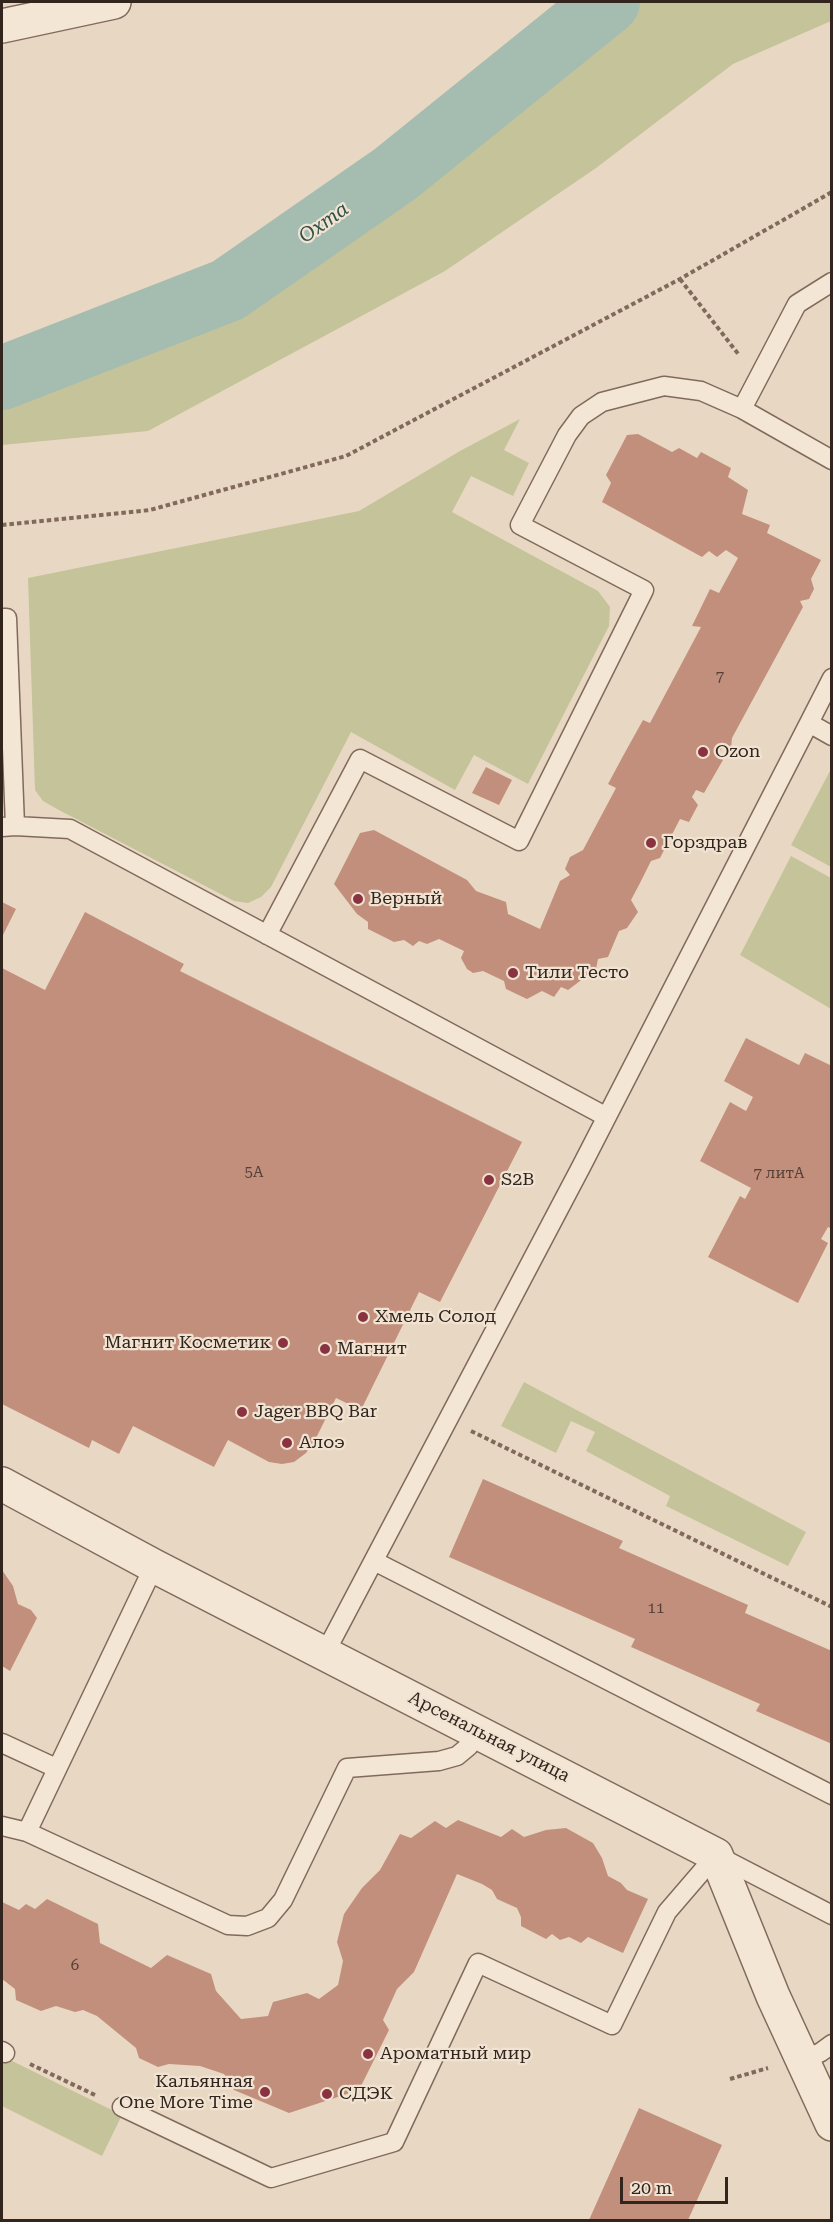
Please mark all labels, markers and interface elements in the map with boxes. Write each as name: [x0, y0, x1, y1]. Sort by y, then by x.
water label: Охта: [294, 197, 354, 249]
house number: 7: [716, 668, 724, 686]
place label: Ozon: [715, 741, 760, 763]
marker: Ozon: [696, 745, 710, 759]
place label: Горздрав: [663, 832, 748, 854]
marker: Горздрав: [644, 836, 658, 850]
place label: Верный: [370, 888, 442, 910]
marker: Верный: [351, 892, 365, 906]
place label: Тили Тесто: [525, 962, 629, 984]
marker: Тили Тесто: [506, 966, 520, 980]
house number: 5А: [245, 1164, 263, 1182]
house number: 7 литА: [754, 1165, 804, 1183]
place label: S2B: [501, 1169, 534, 1191]
marker: S2B: [482, 1173, 496, 1187]
place label: Хмель Солод: [375, 1306, 496, 1328]
marker: Хмель Солод: [356, 1310, 370, 1324]
place label: Магнит Косметик: [105, 1332, 271, 1354]
marker: Магнит Косметик: [276, 1336, 290, 1350]
place label: Магнит: [337, 1338, 407, 1360]
marker: Магнит: [318, 1342, 332, 1356]
place label: Jager BBQ Bar: [254, 1401, 377, 1423]
marker: Jager BBQ Bar: [235, 1405, 249, 1419]
place label: Алоэ: [299, 1432, 345, 1454]
marker: Алоэ: [280, 1436, 294, 1450]
house number: 11: [648, 1600, 664, 1618]
street label: Арсенальная улица: [405, 1687, 573, 1787]
house number: 6: [71, 1957, 79, 1975]
place label: Ароматный мир: [380, 2043, 531, 2065]
marker: Ароматный мир: [361, 2047, 375, 2061]
place label: Кальянная One More Time: [119, 2071, 253, 2114]
place label: СДЭК: [339, 2083, 393, 2105]
marker: Кальянная One More Time: [258, 2085, 272, 2099]
marker: СДЭК: [320, 2087, 334, 2101]
scale bar: [623, 2165, 731, 2203]
text: 20 m: [631, 2177, 672, 2198]

